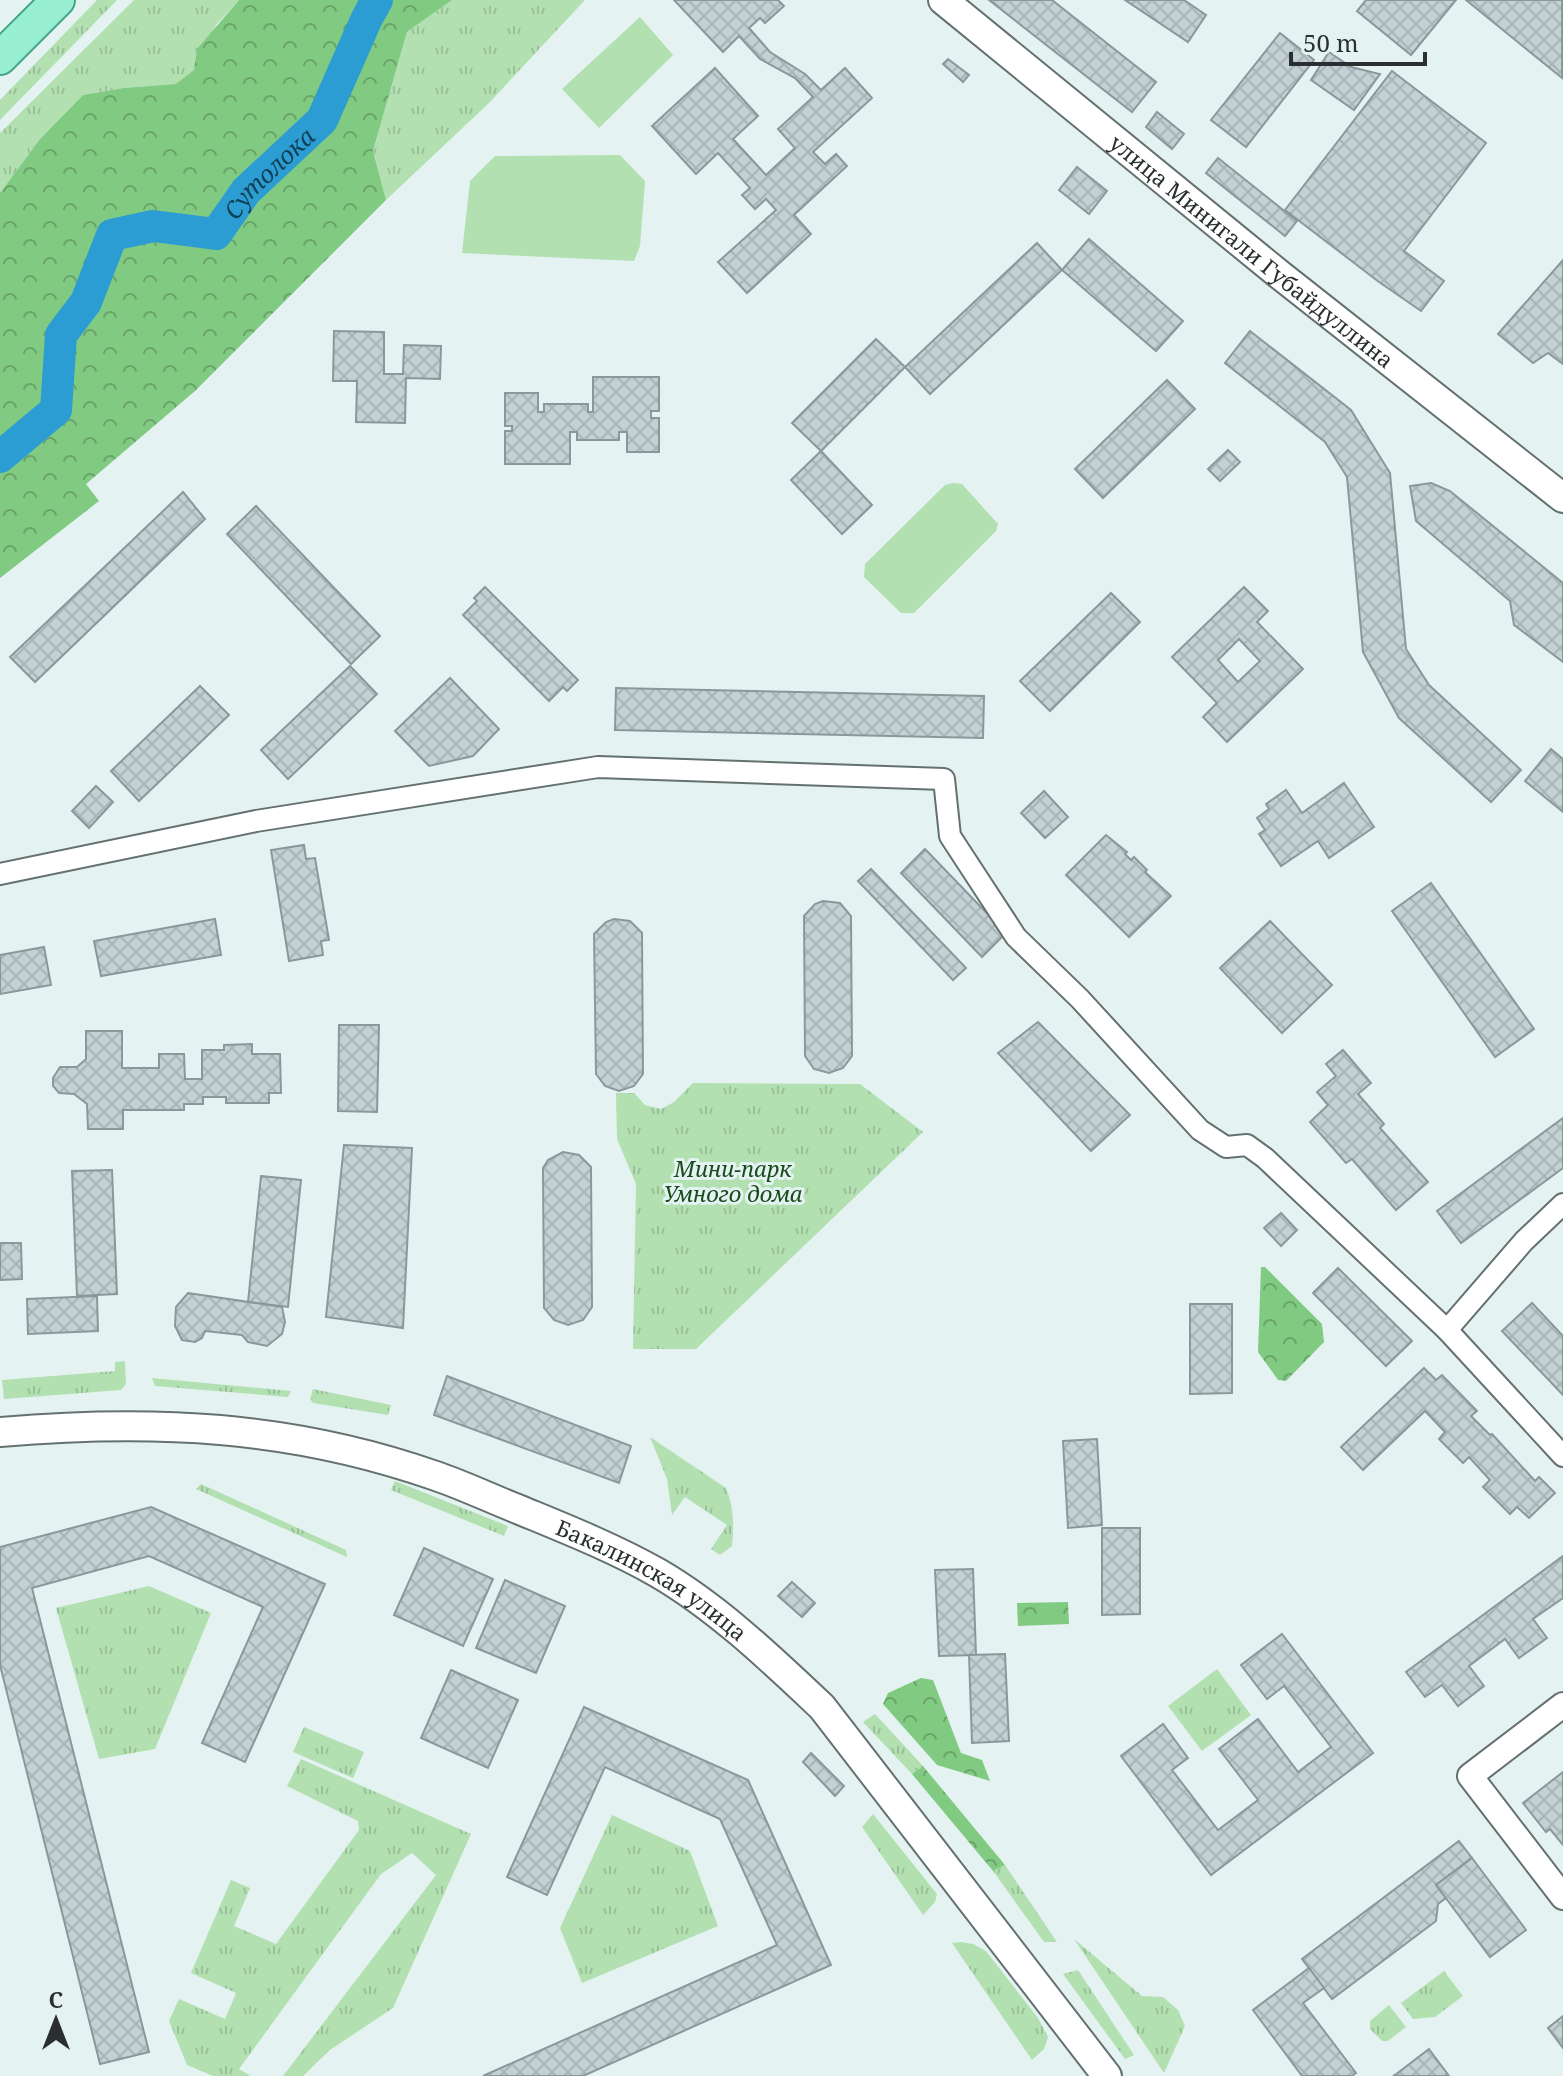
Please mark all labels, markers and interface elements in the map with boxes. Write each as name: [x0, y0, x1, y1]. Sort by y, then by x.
scale bar: [1291, 16, 1425, 66]
text: 50 m: [1303, 26, 1359, 59]
water label: Сутолока: [215, 119, 321, 225]
street label: улица Минигали Губайдуллина: [1104, 127, 1400, 374]
park label: Мини-парк Умного дома: [663, 1153, 803, 1208]
street label: Бакалинская улица: [552, 1512, 754, 1647]
north arrow: [16, 1980, 96, 2060]
text: С: [49, 1984, 63, 2014]

